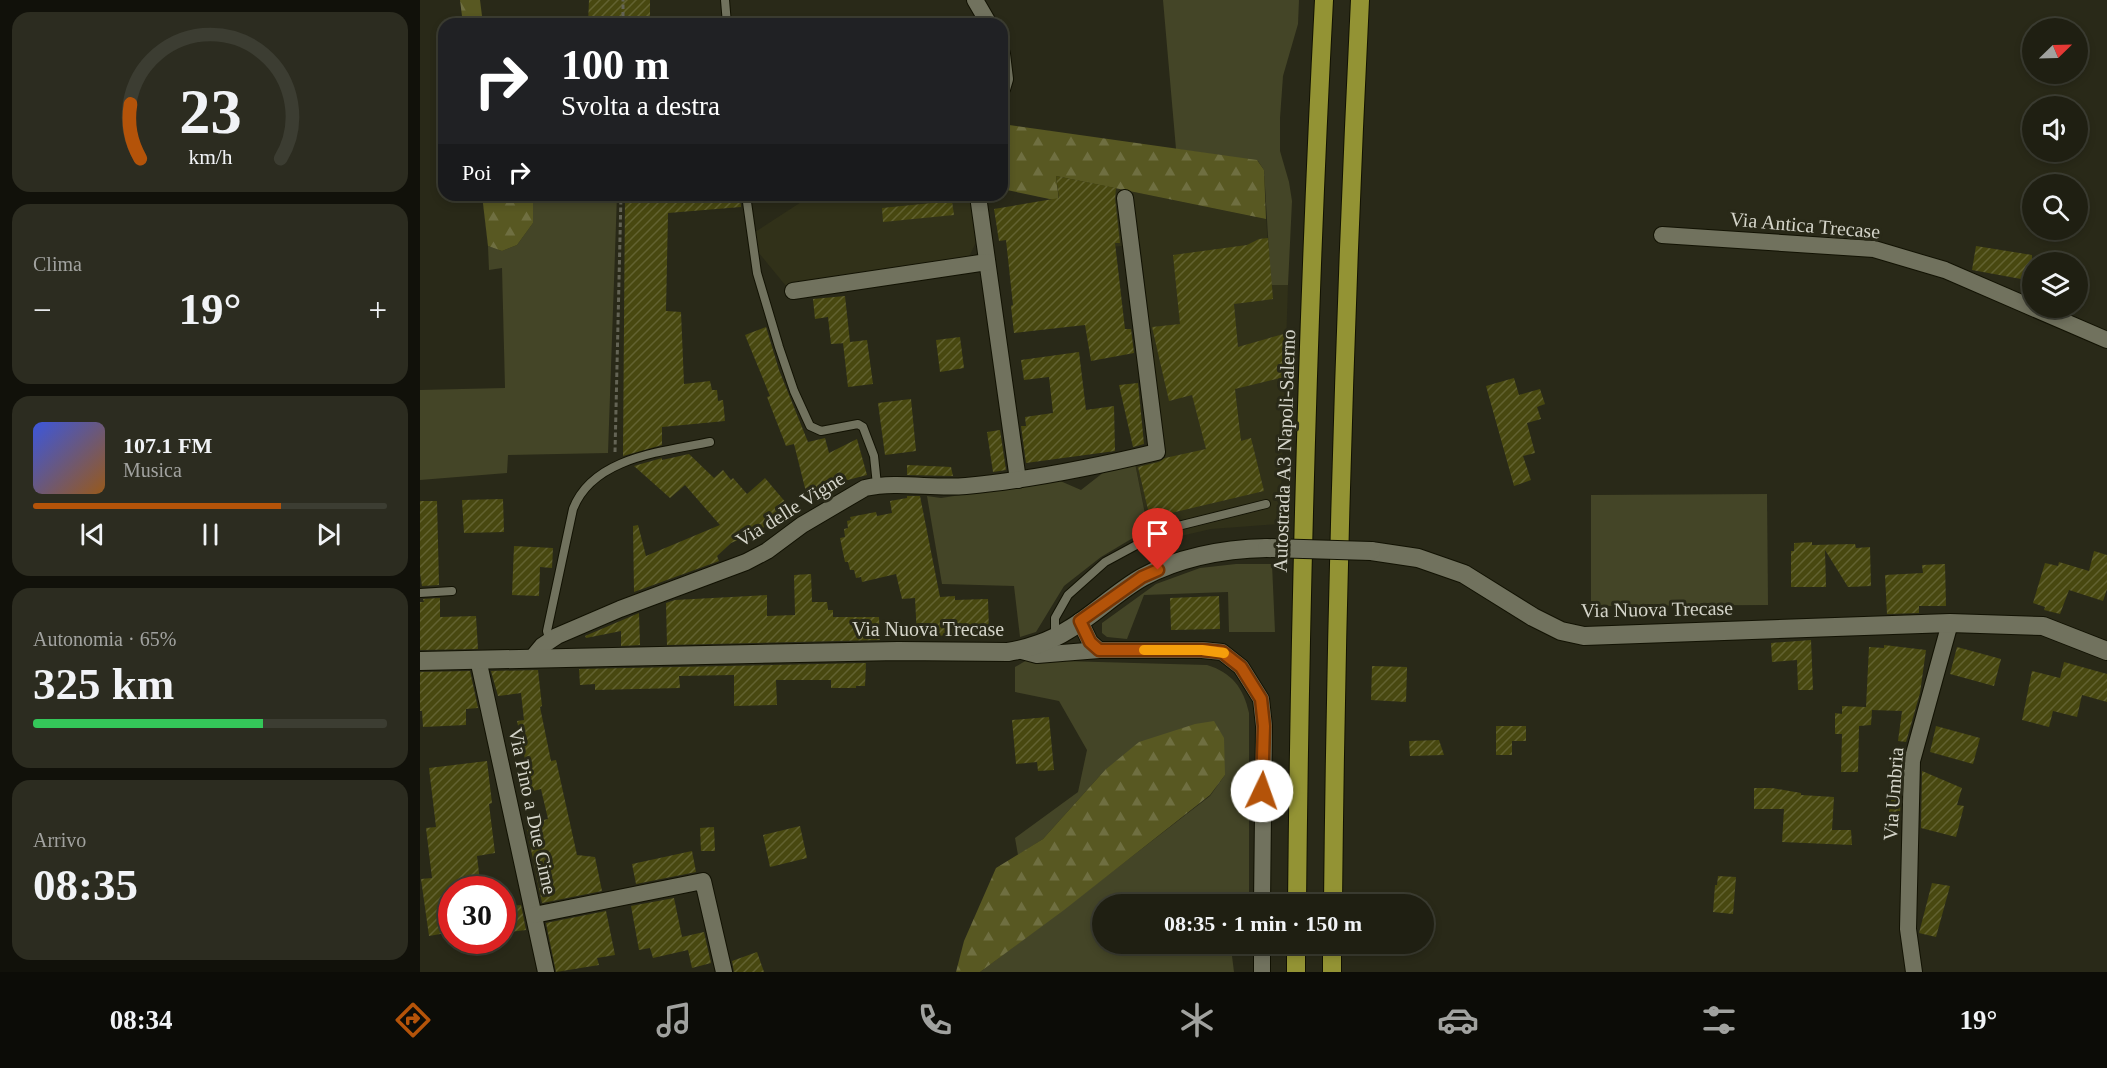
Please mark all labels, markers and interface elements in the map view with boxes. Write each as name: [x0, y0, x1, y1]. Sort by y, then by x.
north arrow: [2022, 18, 2088, 84]
map controls: [2022, 18, 2088, 318]
icon: right: [462, 42, 540, 120]
text: 100 m: [561, 42, 670, 88]
text: 23: [179, 77, 241, 146]
text: Svolta a destra: [561, 91, 720, 121]
button: sound: [2022, 96, 2088, 162]
text: km/h: [188, 145, 232, 169]
icon: right: [503, 156, 536, 189]
text: Poi: [462, 160, 491, 185]
button: search: [2022, 174, 2088, 240]
street label: Via Antica Trecase: [1729, 207, 1881, 243]
button: layers: [2022, 252, 2088, 318]
text: Clima: [33, 253, 82, 275]
text: 19°: [179, 284, 242, 334]
text: −: [33, 292, 52, 328]
text: +: [368, 292, 387, 328]
street label: Autostrada A3 Napoli-Salerno: [1269, 329, 1300, 573]
text: 107.1 FM: [123, 433, 212, 458]
text: Musica: [123, 459, 182, 481]
street label: Via delle Vigne: [732, 467, 849, 552]
pin: [1132, 508, 1183, 570]
icon: arrive: [1141, 517, 1174, 550]
icon: previous: [76, 518, 109, 551]
icon: pause: [194, 518, 227, 551]
icon: next: [312, 518, 345, 551]
street label: Via Nuova Trecase: [1581, 597, 1733, 621]
street label: Via Nuova Trecase: [852, 618, 1004, 640]
text: Autonomia · 65%: [33, 628, 176, 650]
text: 325 km: [33, 659, 174, 709]
street label: Via Pino a Due Cime: [505, 726, 561, 896]
street label: Via Umbria: [1879, 746, 1907, 842]
position arrow: [1230, 759, 1294, 823]
text: Arrivo: [33, 829, 86, 851]
text: 08:35: [33, 860, 138, 910]
speed limit sign: 30: [438, 876, 516, 954]
text: 08:35 · 1 min · 150 m: [1164, 911, 1362, 936]
icon: directions: [392, 999, 434, 1041]
icon: music: [653, 999, 695, 1041]
icon: phone: [914, 999, 956, 1041]
icon: climate: [1176, 999, 1218, 1041]
icon: car: [1437, 999, 1479, 1041]
icon: filters: [1698, 999, 1740, 1041]
text: 08:34: [110, 1005, 173, 1035]
text: 19°: [1959, 1005, 1997, 1035]

